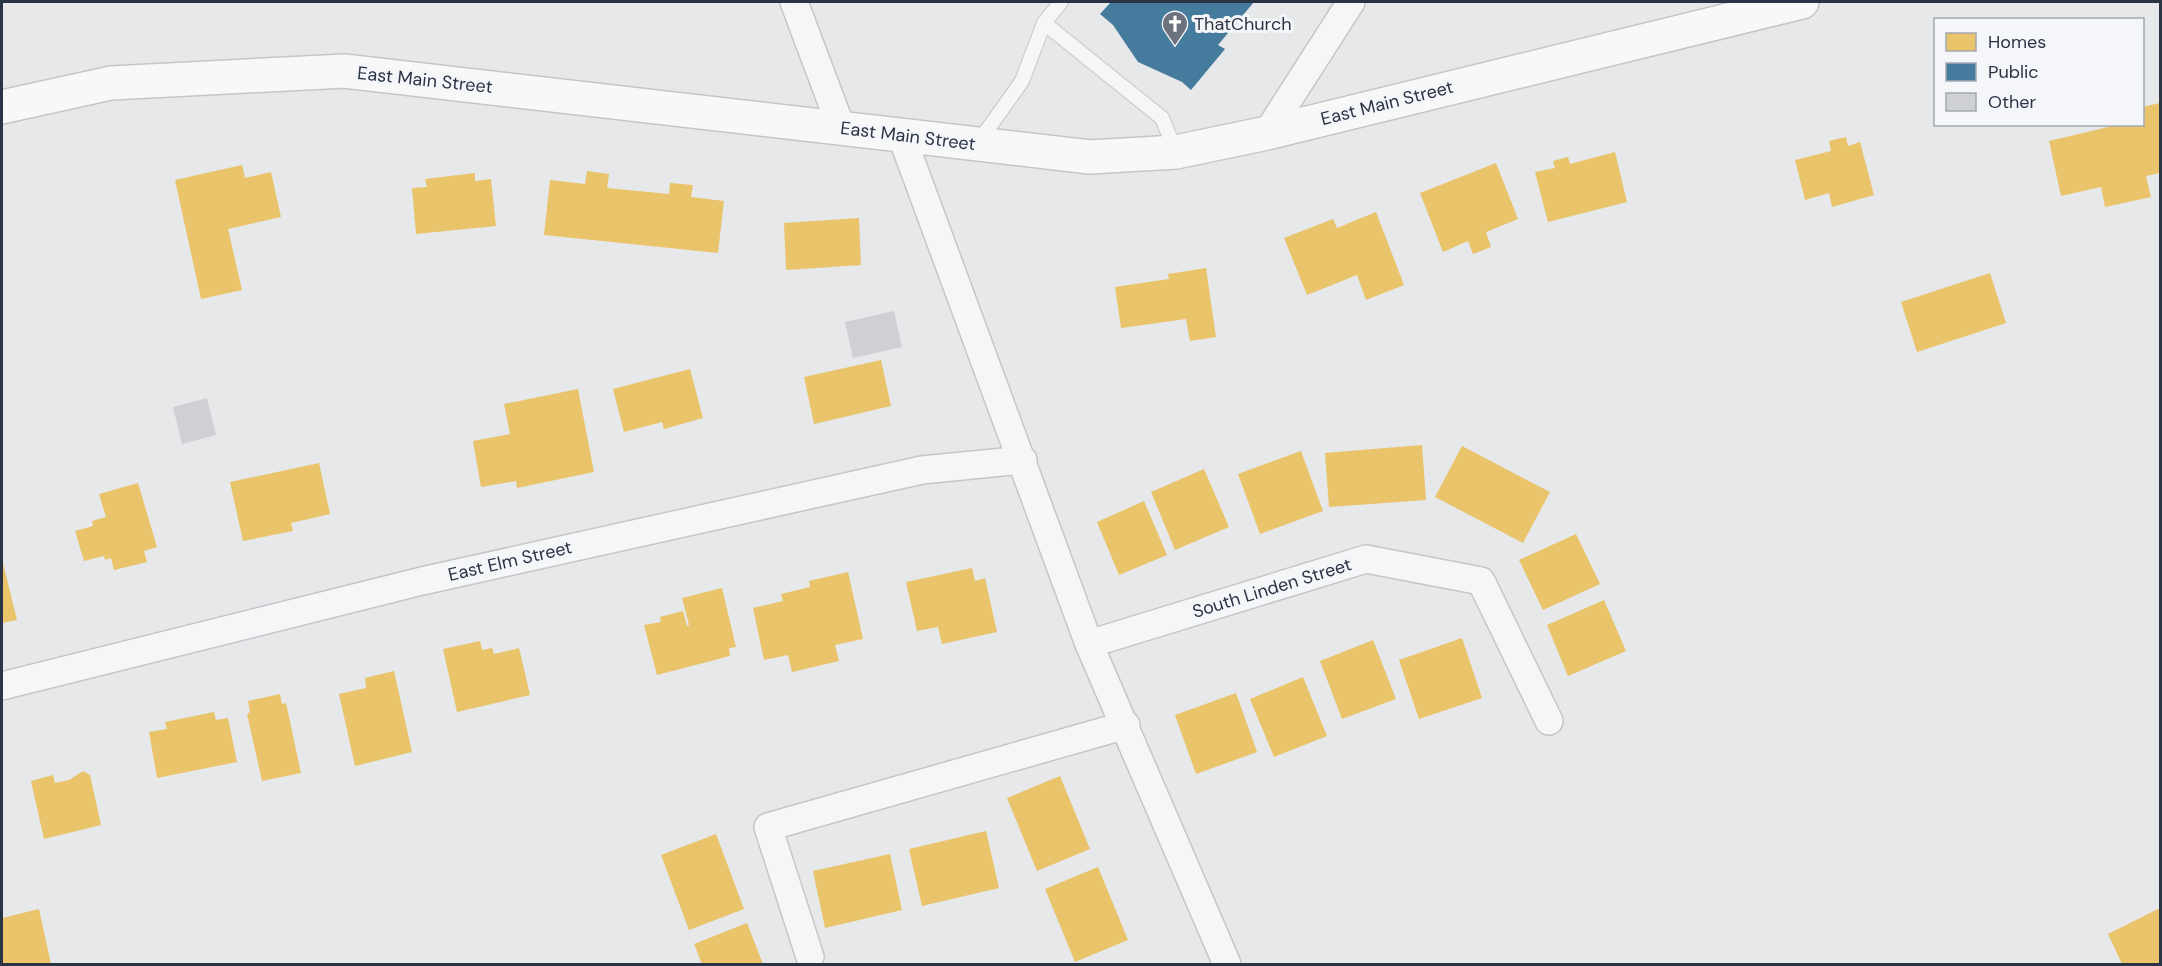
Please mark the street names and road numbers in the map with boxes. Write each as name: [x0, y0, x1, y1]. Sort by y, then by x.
street label: East Main Street: [356, 61, 494, 99]
street label: East Main Street: [1318, 75, 1456, 131]
street label: East Main Street: [839, 116, 977, 156]
street label: East Elm Street: [446, 535, 574, 587]
street label: South Linden Street: [1189, 552, 1355, 624]

